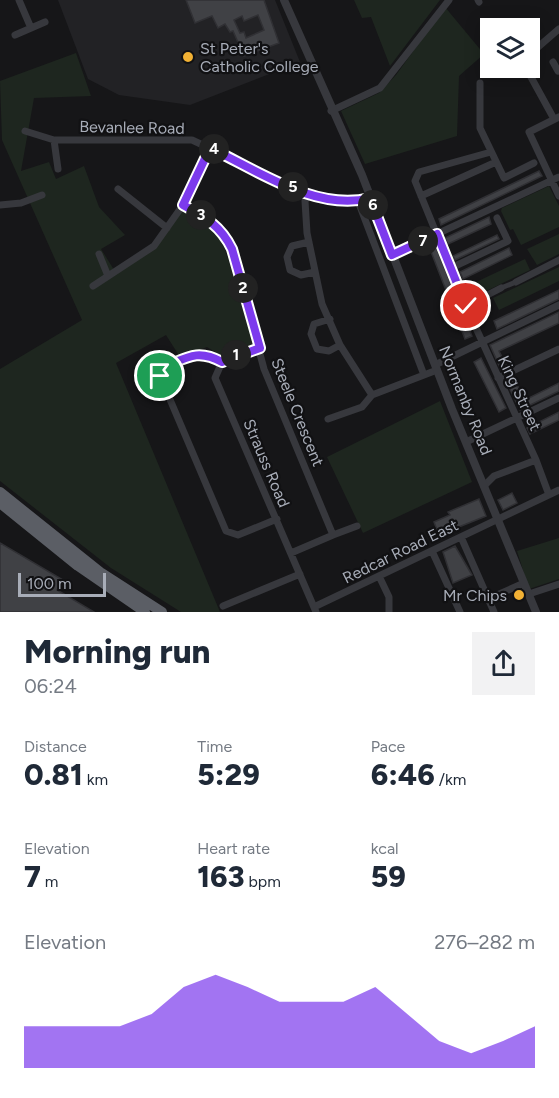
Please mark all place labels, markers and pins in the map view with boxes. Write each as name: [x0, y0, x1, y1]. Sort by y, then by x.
place label: St Peter's Catholic College: [200, 39, 319, 76]
marker: St Peter's Catholic College: [181, 50, 195, 64]
pin: 4: [199, 134, 229, 164]
pin: 5: [278, 172, 308, 202]
pin: 6: [358, 190, 388, 220]
pin: 3: [186, 200, 216, 230]
pin: 7: [408, 226, 438, 256]
pin: 2: [228, 273, 258, 303]
pin: [440, 280, 491, 331]
pin: 1: [221, 340, 251, 370]
pin: [134, 350, 185, 401]
place label: Mr Chips: [443, 586, 507, 605]
marker: Mr Chips: [512, 588, 526, 602]

